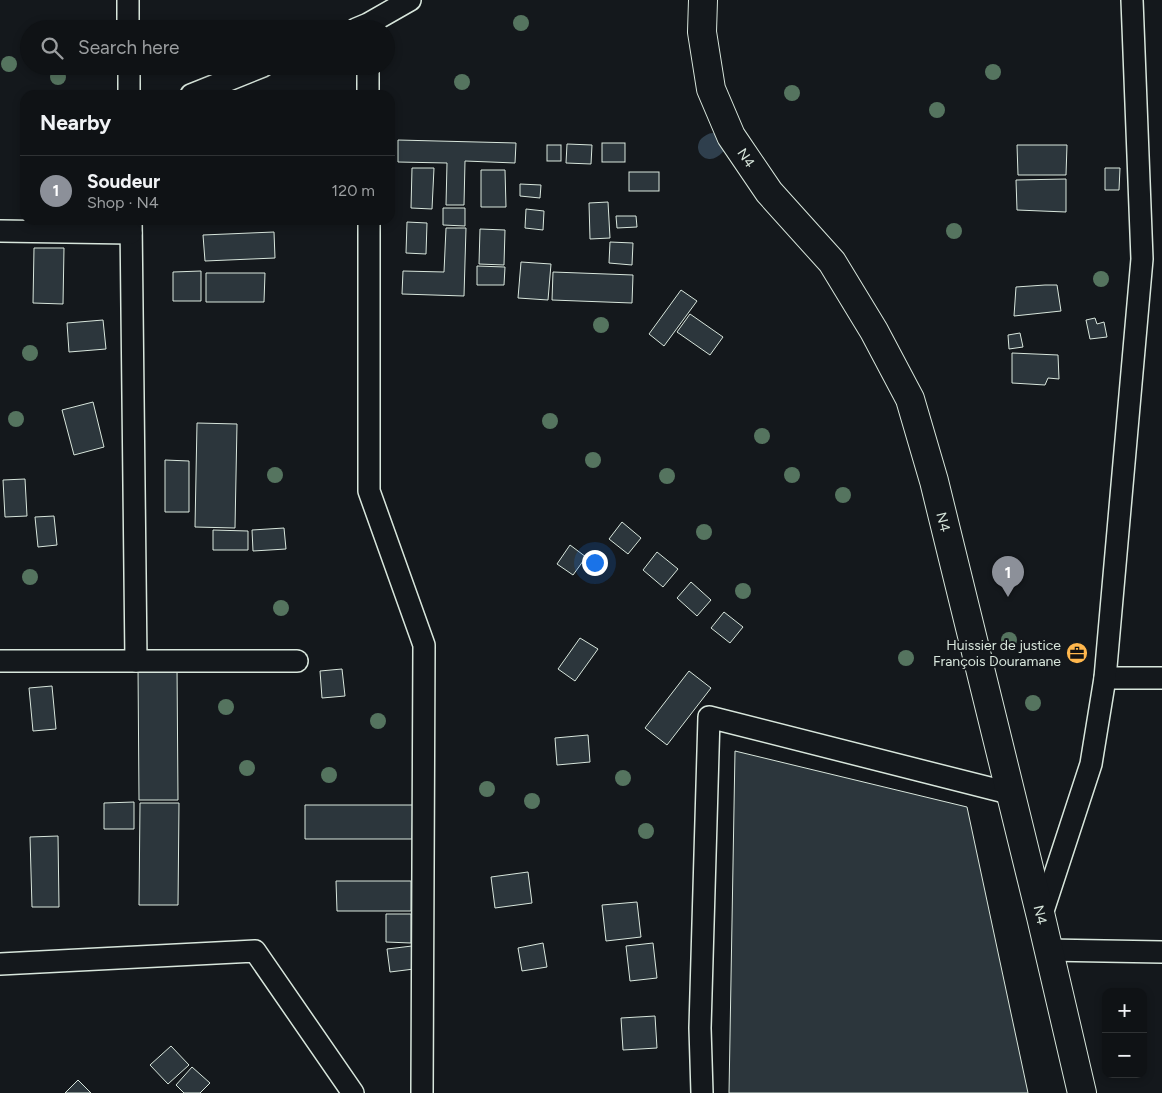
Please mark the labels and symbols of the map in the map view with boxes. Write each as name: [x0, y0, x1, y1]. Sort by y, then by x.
street label: N4: [733, 145, 759, 171]
street label: N4: [932, 510, 954, 534]
your location: [582, 550, 608, 576]
pin: 1: [992, 556, 1024, 597]
place label: Huissier de justice François Douramane: [933, 637, 1061, 670]
office icon: Huissier de justice François Douramane: [1065, 641, 1089, 665]
street label: N4: [1030, 904, 1051, 927]

